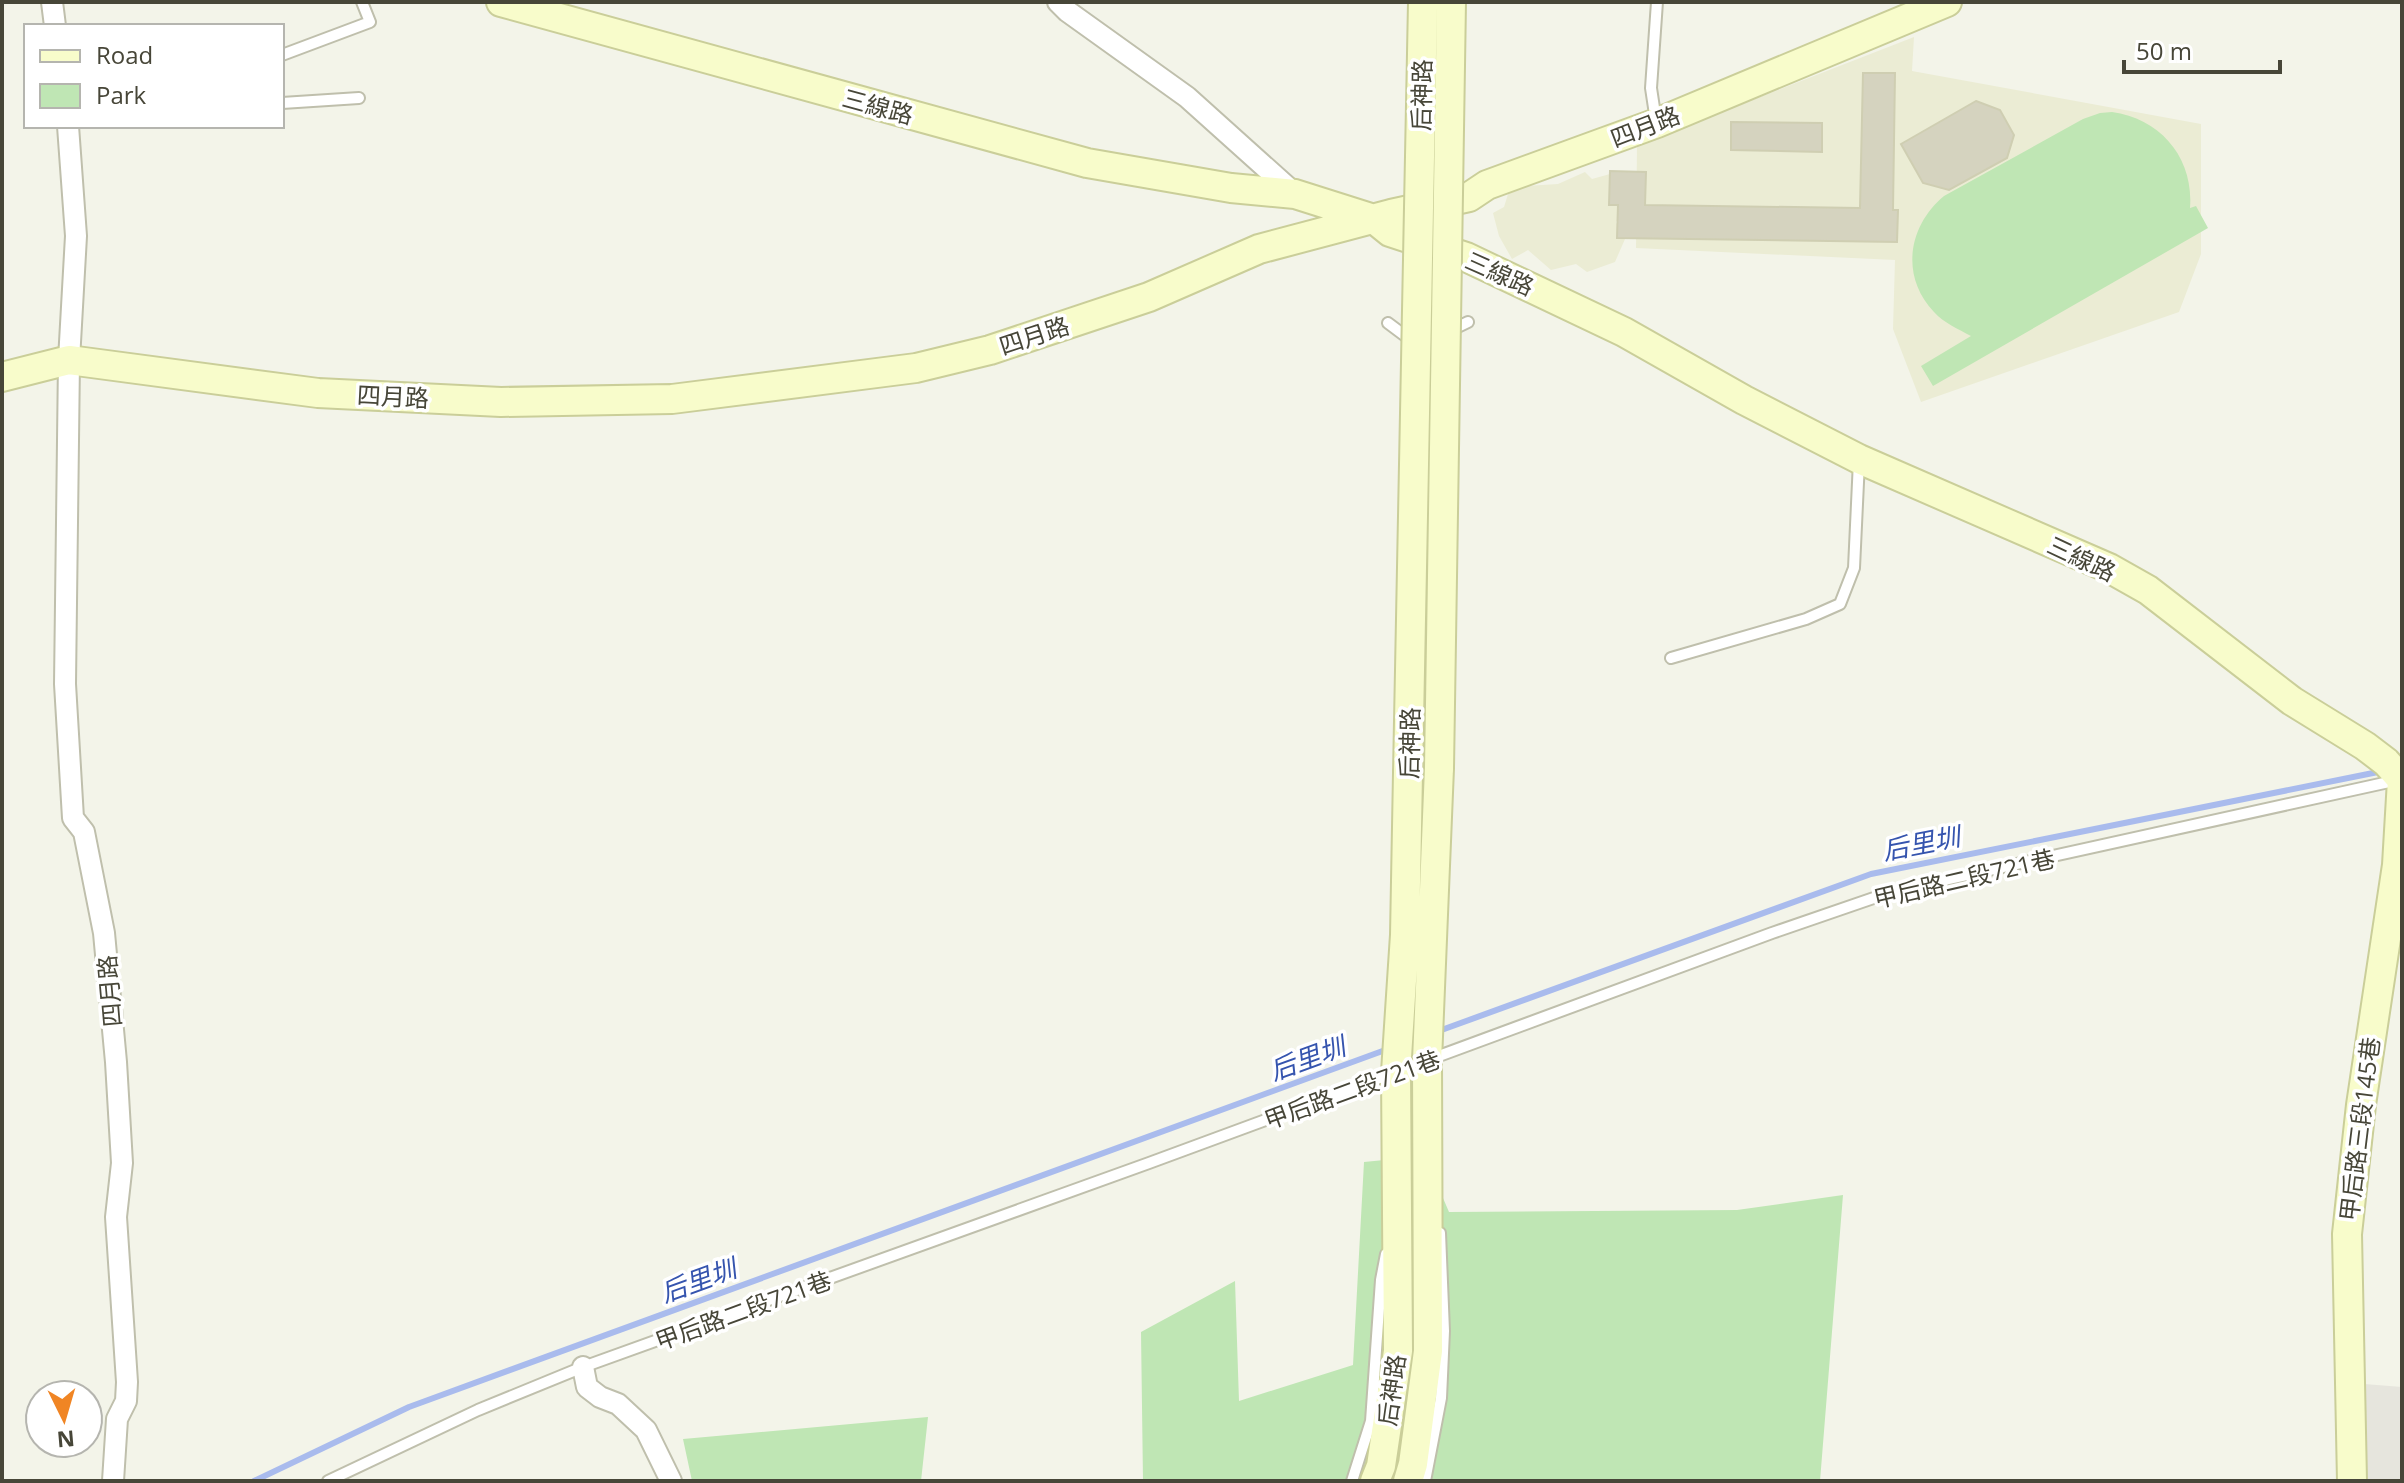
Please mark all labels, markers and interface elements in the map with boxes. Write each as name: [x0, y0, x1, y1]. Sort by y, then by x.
legend: [24, 24, 284, 128]
scale bar: [2124, 24, 2280, 74]
text: 50 m: [2136, 34, 2192, 67]
text: Road: [96, 38, 153, 71]
street label: 后神路: [1404, 59, 1438, 131]
text: Park: [96, 78, 147, 111]
street label: 三線路: [839, 81, 917, 131]
street label: 四月路: [1605, 98, 1685, 154]
street label: 三線路: [1460, 243, 1540, 303]
street label: 四月路: [995, 308, 1073, 362]
street label: 四月路: [356, 378, 430, 414]
street label: 三線路: [2042, 528, 2122, 588]
street label: 后神路: [1392, 707, 1426, 779]
water label: 后里圳: [1879, 817, 1967, 868]
street label: 甲后路二段721巷: [1870, 841, 2058, 915]
street label: 四月路: [89, 954, 129, 1028]
water label: 后里圳: [1264, 1026, 1354, 1088]
street label: 甲后路三段145巷: [2331, 1035, 2387, 1223]
street label: 甲后路二段721巷: [1259, 1042, 1445, 1136]
water label: 后里圳: [655, 1248, 745, 1310]
street label: 甲后路二段721巷: [650, 1263, 836, 1357]
street label: 后神路: [1370, 1352, 1412, 1428]
north arrow: [24, 1379, 104, 1459]
text: N: [56, 1424, 76, 1456]

